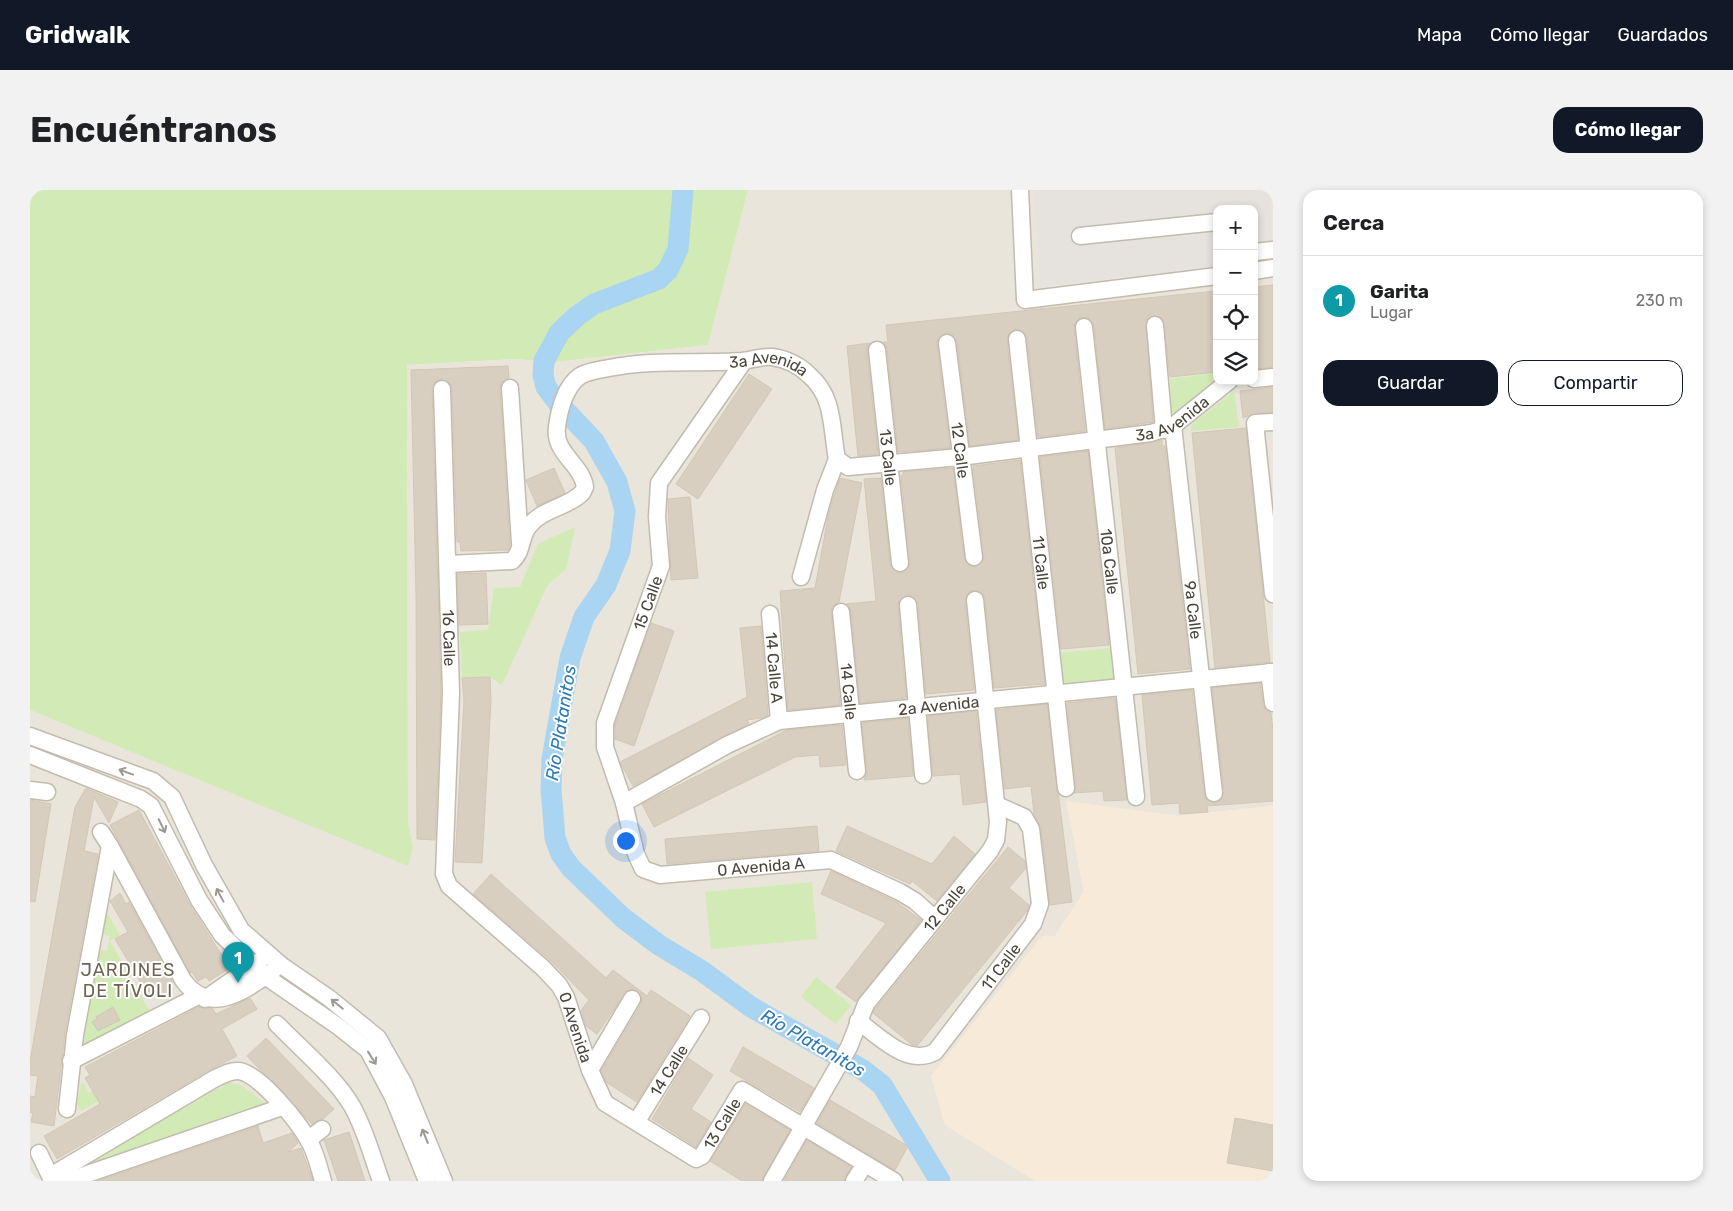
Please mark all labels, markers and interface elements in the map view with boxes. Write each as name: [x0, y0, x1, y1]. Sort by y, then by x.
text: Gridwalk: [25, 21, 130, 49]
text: Mapa: [1417, 24, 1462, 46]
text: Cómo llegar: [1490, 24, 1589, 46]
text: Guardados: [1617, 24, 1708, 46]
button: Cómo llegar: [1553, 107, 1703, 153]
text: Encuéntranos: [30, 109, 277, 151]
map controls: [1213, 205, 1258, 385]
button: +: [1213, 205, 1258, 250]
text: Cerca: [1323, 210, 1384, 235]
button: −: [1213, 250, 1258, 295]
text: Garita: [1370, 280, 1429, 303]
text: 1: [1335, 291, 1343, 310]
text: 230 m: [1636, 291, 1683, 310]
button: locate: [1213, 295, 1258, 340]
text: Lugar: [1370, 303, 1413, 322]
button: layers: [1213, 340, 1258, 385]
street label: 3a Avenida: [729, 347, 812, 380]
button: Guardar: [1323, 360, 1498, 406]
button: Compartir: [1508, 360, 1683, 406]
street label: 3a Avenida: [1134, 392, 1212, 444]
street label: 12 Calle: [948, 421, 973, 479]
street label: 13 Calle: [876, 428, 901, 487]
street label: 10a Calle: [1097, 528, 1123, 595]
street label: 11 Calle: [1029, 535, 1054, 591]
street label: 15 Calle: [629, 573, 667, 633]
street label: 9a Calle: [1181, 580, 1206, 640]
street label: 16 Calle: [439, 609, 460, 667]
street label: 14 Calle A: [762, 632, 787, 704]
street label: 14 Calle: [837, 662, 861, 721]
water label: Río Platanitos: [541, 664, 581, 782]
street label: 2a Avenida: [897, 692, 980, 719]
one-way arrow: [119, 767, 134, 776]
one-way arrow: [157, 818, 167, 833]
your location: [613, 828, 639, 854]
street label: 0 Avenida A: [716, 853, 806, 879]
street label: 12 Calle: [919, 880, 969, 935]
one-way arrow: [214, 888, 224, 903]
street label: 11 Calle: [977, 939, 1025, 994]
pin: 1: [222, 942, 254, 983]
district label: JARDINES DE TÍVOLI: [81, 959, 175, 1002]
street label: 0 Avenida: [555, 989, 596, 1065]
one-way arrow: [331, 998, 344, 1009]
water label: Río Platanitos: [757, 1004, 869, 1082]
street label: 14 Calle: [646, 1041, 692, 1099]
one-way arrow: [368, 1050, 378, 1064]
street label: 13 Calle: [699, 1094, 745, 1153]
one-way arrow: [420, 1129, 429, 1144]

